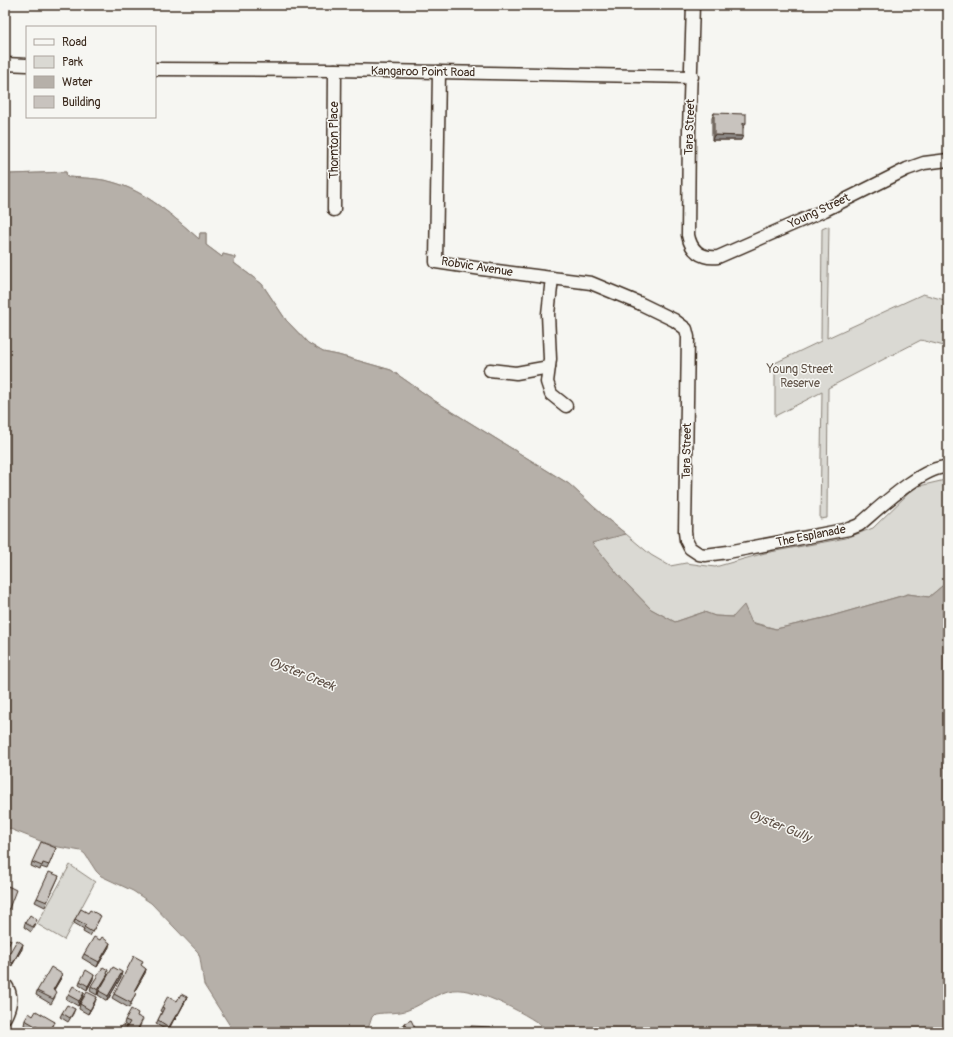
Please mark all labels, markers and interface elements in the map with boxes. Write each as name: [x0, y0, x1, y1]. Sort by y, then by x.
legend: [26, 26, 156, 118]
text: Road: [62, 35, 87, 50]
text: Park: [62, 55, 83, 70]
street label: Kangaroo Point Road: [371, 64, 475, 80]
text: Water: [62, 75, 93, 90]
text: Building: [62, 95, 101, 110]
street label: Tara Street: [682, 98, 698, 156]
street label: Thornton Place: [327, 101, 342, 179]
street label: Young Street: [785, 190, 852, 232]
street label: Robvic Avenue: [440, 254, 514, 280]
park label: Young Street Reserve: [766, 362, 833, 391]
street label: Tara Street: [679, 422, 695, 479]
street label: The Esplanade: [775, 522, 847, 550]
water label: Oyster Creek: [267, 654, 339, 695]
water label: Oyster Gully: [747, 806, 815, 846]

